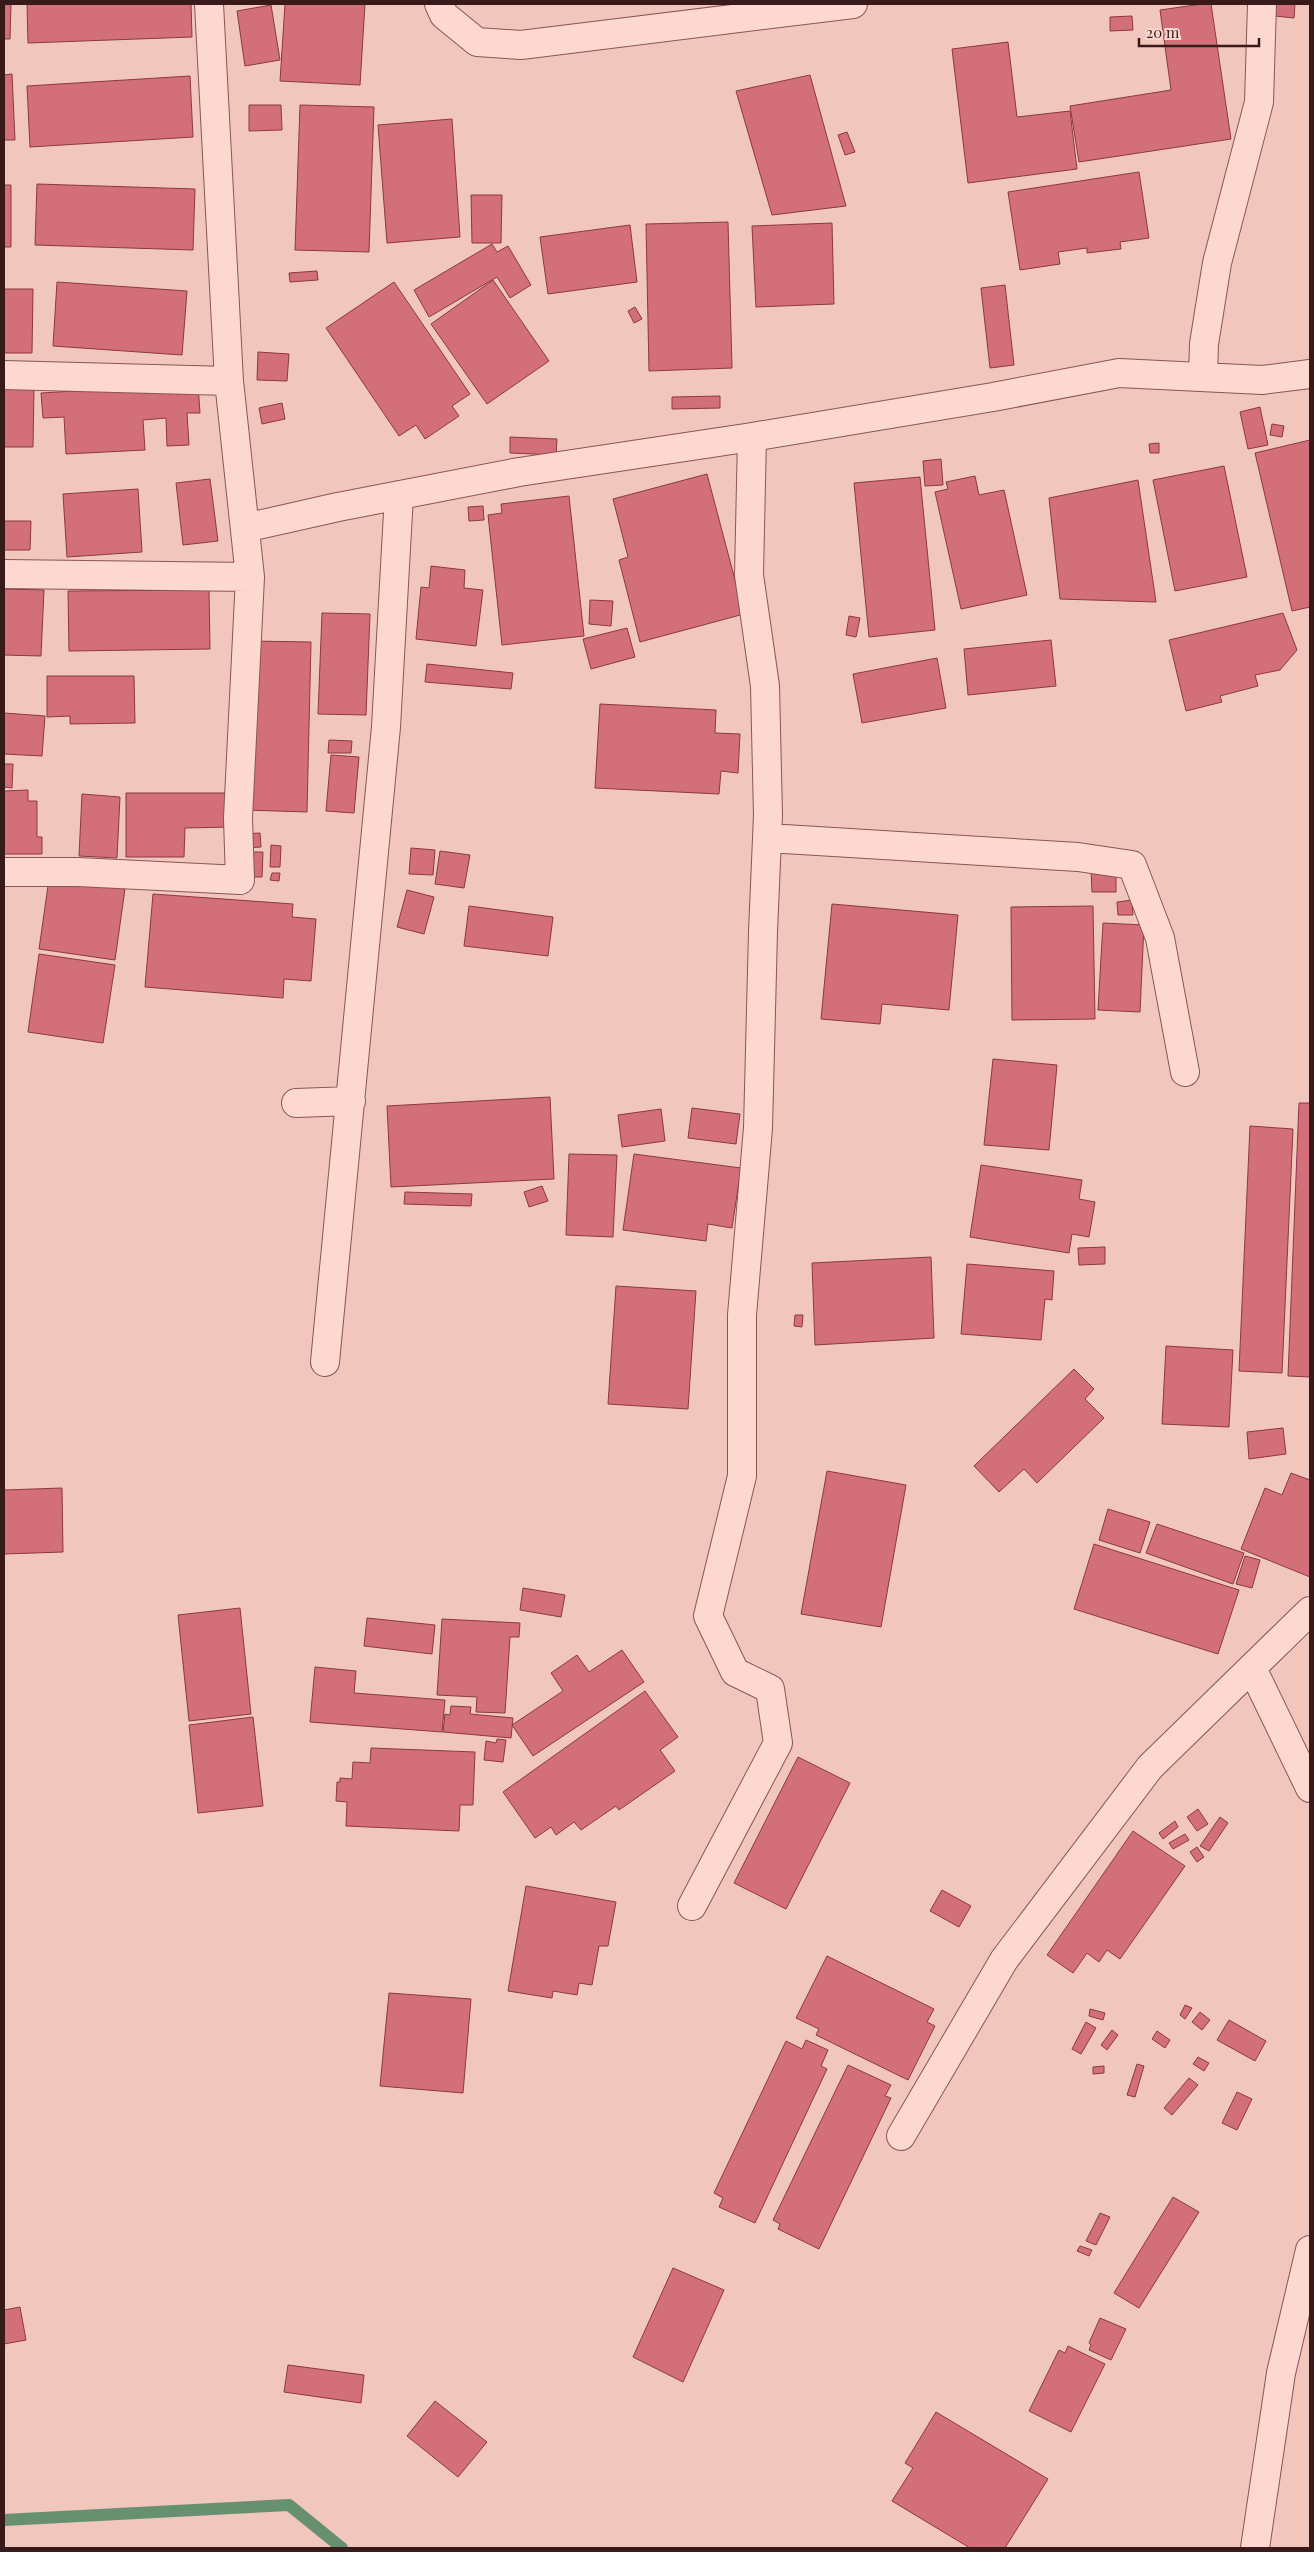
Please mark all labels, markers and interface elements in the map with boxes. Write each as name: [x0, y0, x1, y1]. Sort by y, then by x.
scale bar: [1139, 15, 1259, 47]
text: 20 m: [1146, 22, 1180, 42]

